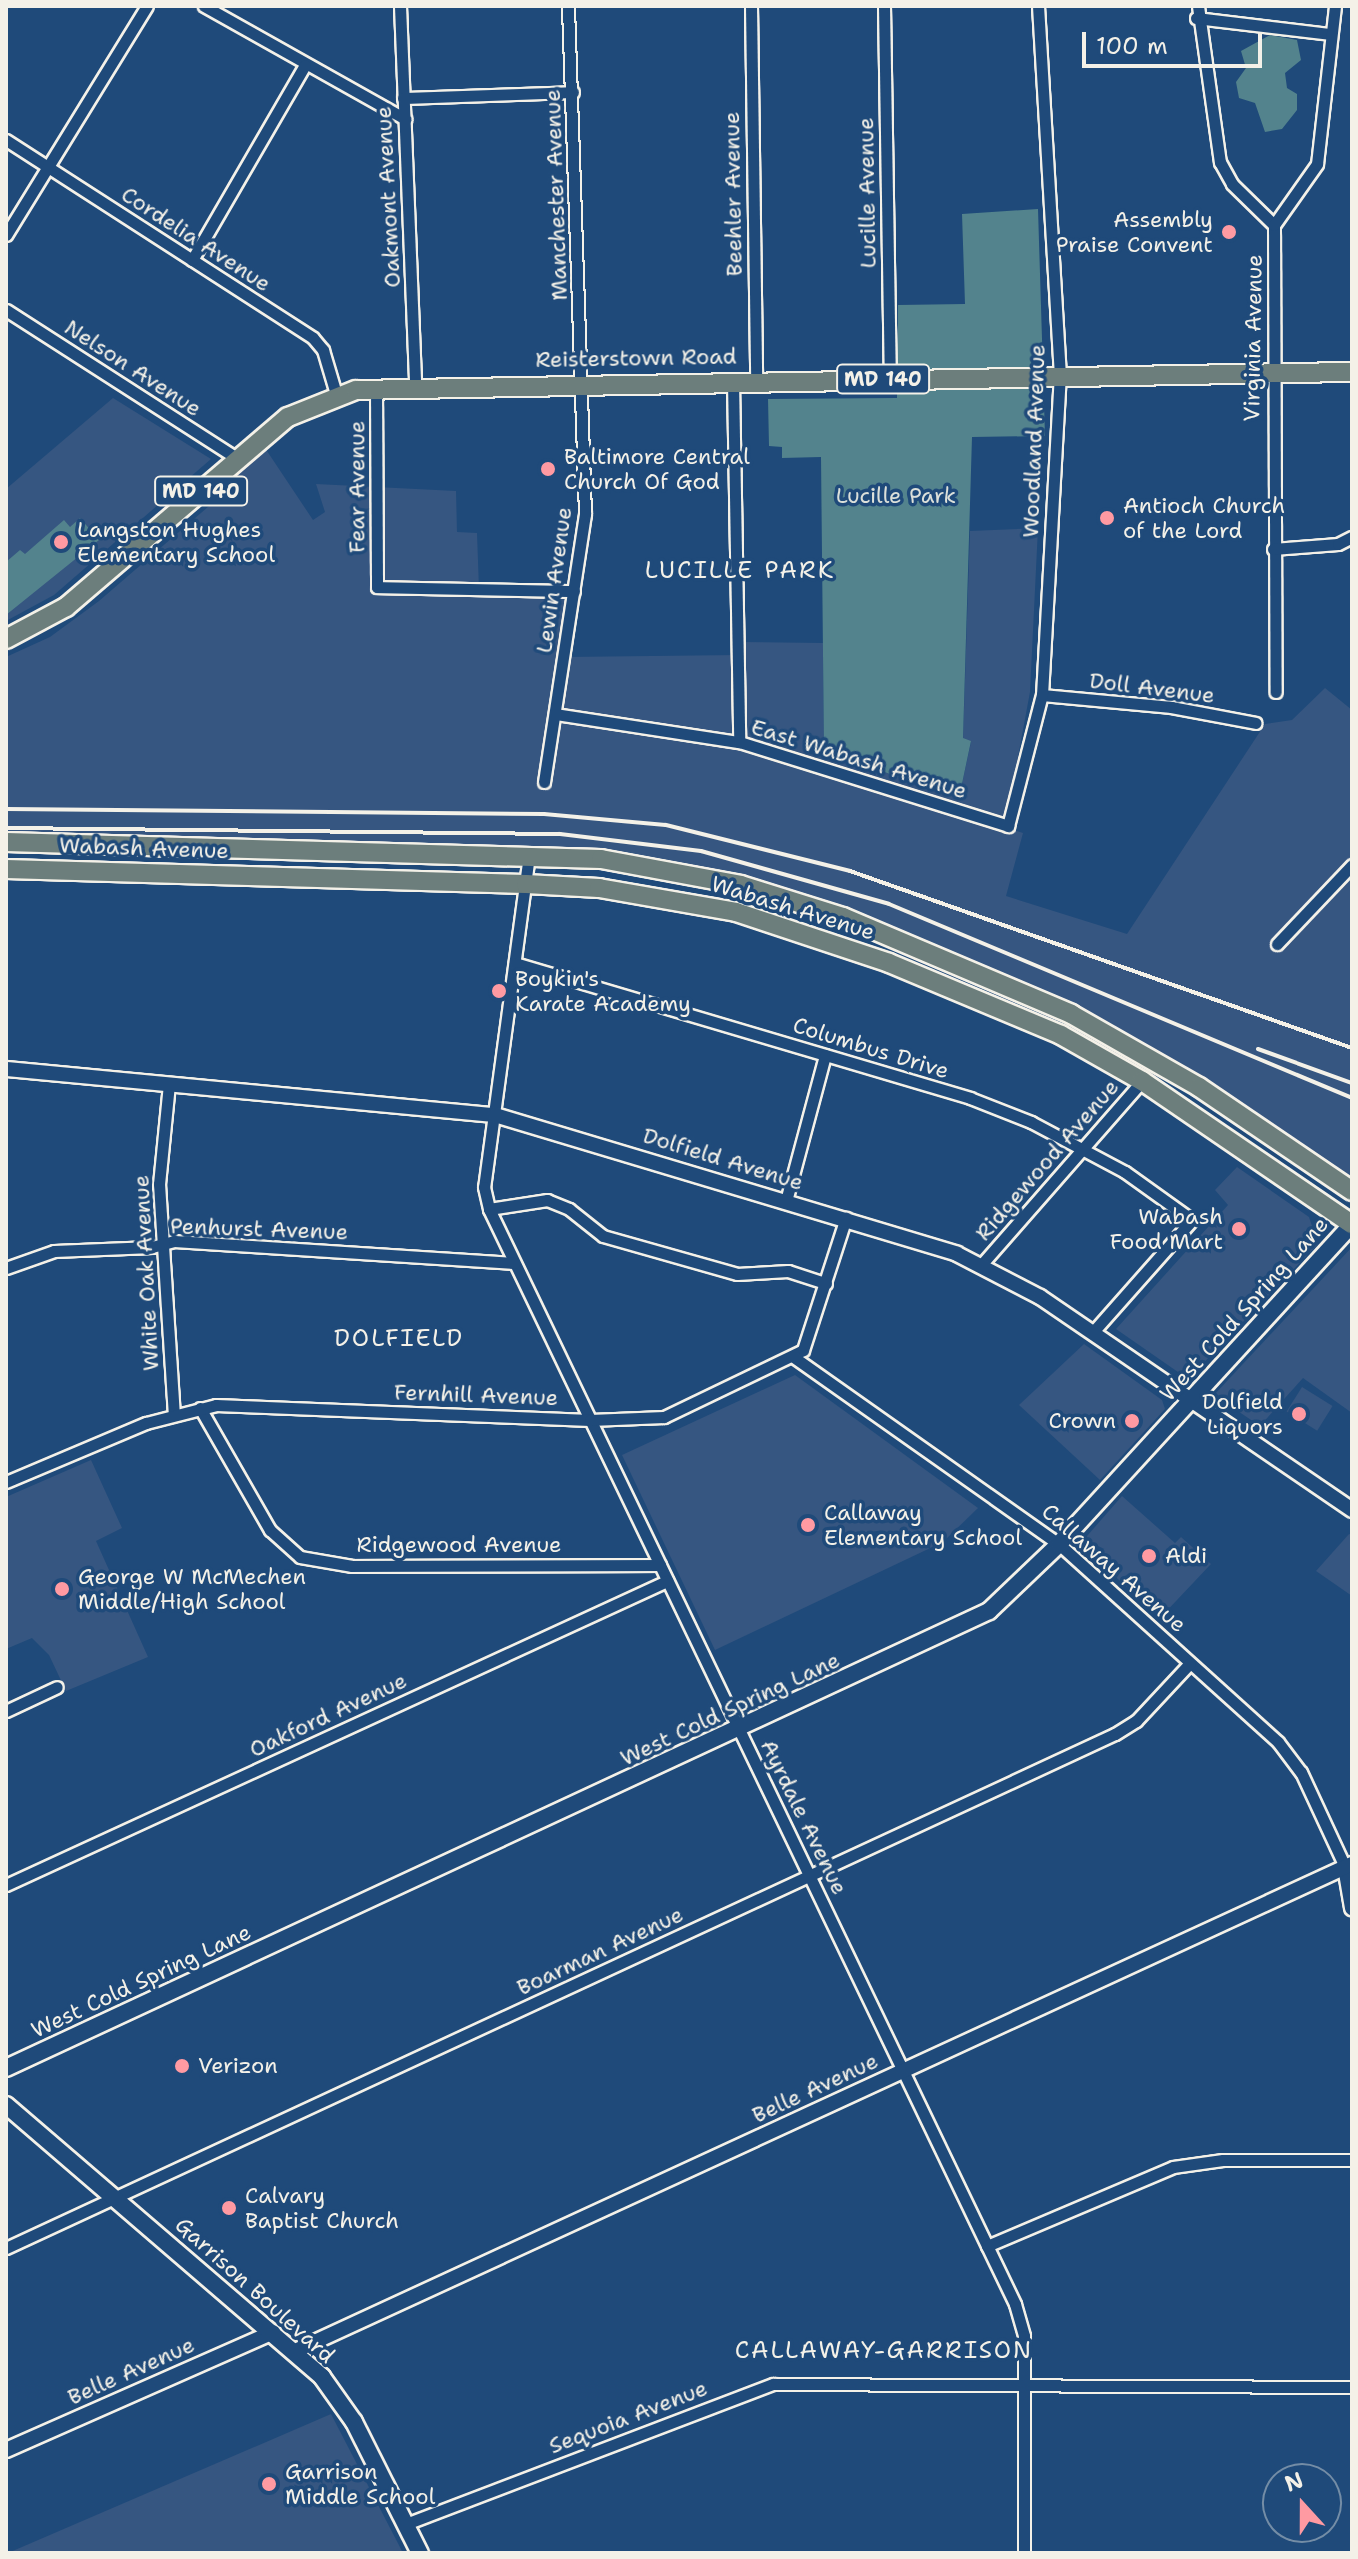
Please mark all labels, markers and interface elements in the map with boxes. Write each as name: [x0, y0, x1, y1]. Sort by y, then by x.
scale bar: [1086, 16, 1266, 66]
text: 100 m: [1096, 30, 1168, 62]
street label: Manchester Avenue: [539, 89, 573, 301]
street label: Oakmont Avenue: [370, 106, 406, 288]
street label: Beehler Avenue: [718, 111, 748, 277]
street label: Lucille Avenue: [852, 117, 882, 269]
street label: Cordelia Avenue: [116, 181, 276, 297]
place label: Assembly Praise Convent: [1056, 206, 1213, 258]
marker: Assembly Praise Convent: [1220, 223, 1238, 241]
street label: Virginia Avenue: [1238, 254, 1268, 422]
street label: Nelson Avenue: [60, 314, 206, 422]
street label: Reisterstown Road: [535, 343, 737, 373]
street label: Woodland Avenue: [1017, 344, 1051, 538]
road number: MD 140: [835, 363, 931, 395]
street label: Fear Avenue: [344, 421, 370, 553]
place label: Baltimore Central Church Of God: [564, 443, 750, 494]
marker: Baltimore Central Church Of God: [539, 460, 557, 478]
road number: MD 140: [153, 475, 249, 507]
park label: Lucille Park: [836, 483, 956, 509]
place label: Antioch Church of the Lord: [1123, 492, 1285, 544]
street label: Lewin Avenue: [531, 505, 577, 655]
marker: Antioch Church of the Lord: [1098, 509, 1116, 527]
place label: Langston Hughes Elementary School: [77, 516, 275, 568]
marker: Langston Hughes Elementary School: [52, 533, 70, 551]
district label: LUCILLE PARK: [645, 557, 835, 585]
street label: Doll Avenue: [1088, 667, 1216, 709]
street label: East Wabash Avenue: [748, 714, 970, 804]
street label: Wabash Avenue: [59, 832, 229, 864]
street label: Wabash Avenue: [708, 871, 878, 945]
place label: Boykin's Karate Academy: [515, 965, 691, 1016]
marker: Boykin's Karate Academy: [490, 982, 508, 1000]
street label: Columbus Drive: [790, 1012, 952, 1084]
street label: Ridgewood Avenue: [970, 1074, 1124, 1246]
street label: Dolfield Avenue: [640, 1122, 806, 1196]
street label: White Oak Avenue: [128, 1174, 164, 1372]
place label: Wabash Food Mart: [1110, 1203, 1223, 1254]
street label: West Cold Spring Lane: [1154, 1211, 1334, 1407]
street label: Penhurst Avenue: [170, 1213, 348, 1245]
marker: Wabash Food Mart: [1230, 1220, 1248, 1238]
district label: DOLFIELD: [334, 1325, 464, 1353]
street label: Fernhill Avenue: [394, 1379, 558, 1411]
place label: Dolfield Liquors: [1202, 1388, 1283, 1440]
marker: Dolfield Liquors: [1290, 1405, 1308, 1423]
place label: Crown: [1048, 1408, 1116, 1434]
marker: Crown: [1123, 1412, 1141, 1430]
street label: Callaway Avenue: [1036, 1498, 1192, 1638]
place label: Callaway Elementary School: [824, 1499, 1022, 1550]
marker: Callaway Elementary School: [799, 1516, 817, 1534]
street label: Ridgewood Avenue: [357, 1532, 561, 1558]
place label: Aldi: [1165, 1543, 1207, 1569]
marker: Aldi: [1140, 1547, 1158, 1565]
place label: George W McMechen Middle/High School: [78, 1563, 306, 1614]
marker: George W McMechen Middle/High School: [53, 1580, 71, 1598]
street label: West Cold Spring Lane: [616, 1647, 844, 1771]
street label: Oakford Avenue: [245, 1667, 411, 1763]
street label: Ayrdale Avenue: [755, 1735, 853, 1899]
street label: Boarman Avenue: [513, 1901, 687, 2001]
street label: West Cold Spring Lane: [27, 1919, 255, 2043]
street label: Belle Avenue: [748, 2047, 882, 2129]
place label: Verizon: [198, 2053, 278, 2079]
marker: Verizon: [173, 2057, 191, 2075]
place label: Calvary Baptist Church: [245, 2182, 399, 2234]
marker: Calvary Baptist Church: [220, 2199, 238, 2217]
street label: Garrison Boulevard: [170, 2211, 340, 2369]
street label: Belle Avenue: [64, 2331, 198, 2411]
district label: CALLAWAY-GARRISON: [735, 2337, 1033, 2365]
street label: Sequoia Avenue: [545, 2375, 711, 2459]
place label: Garrison Middle School: [285, 2458, 435, 2510]
north arrow: [1262, 2463, 1342, 2543]
text: N: [1281, 2465, 1307, 2499]
marker: Garrison Middle School: [260, 2475, 278, 2493]

